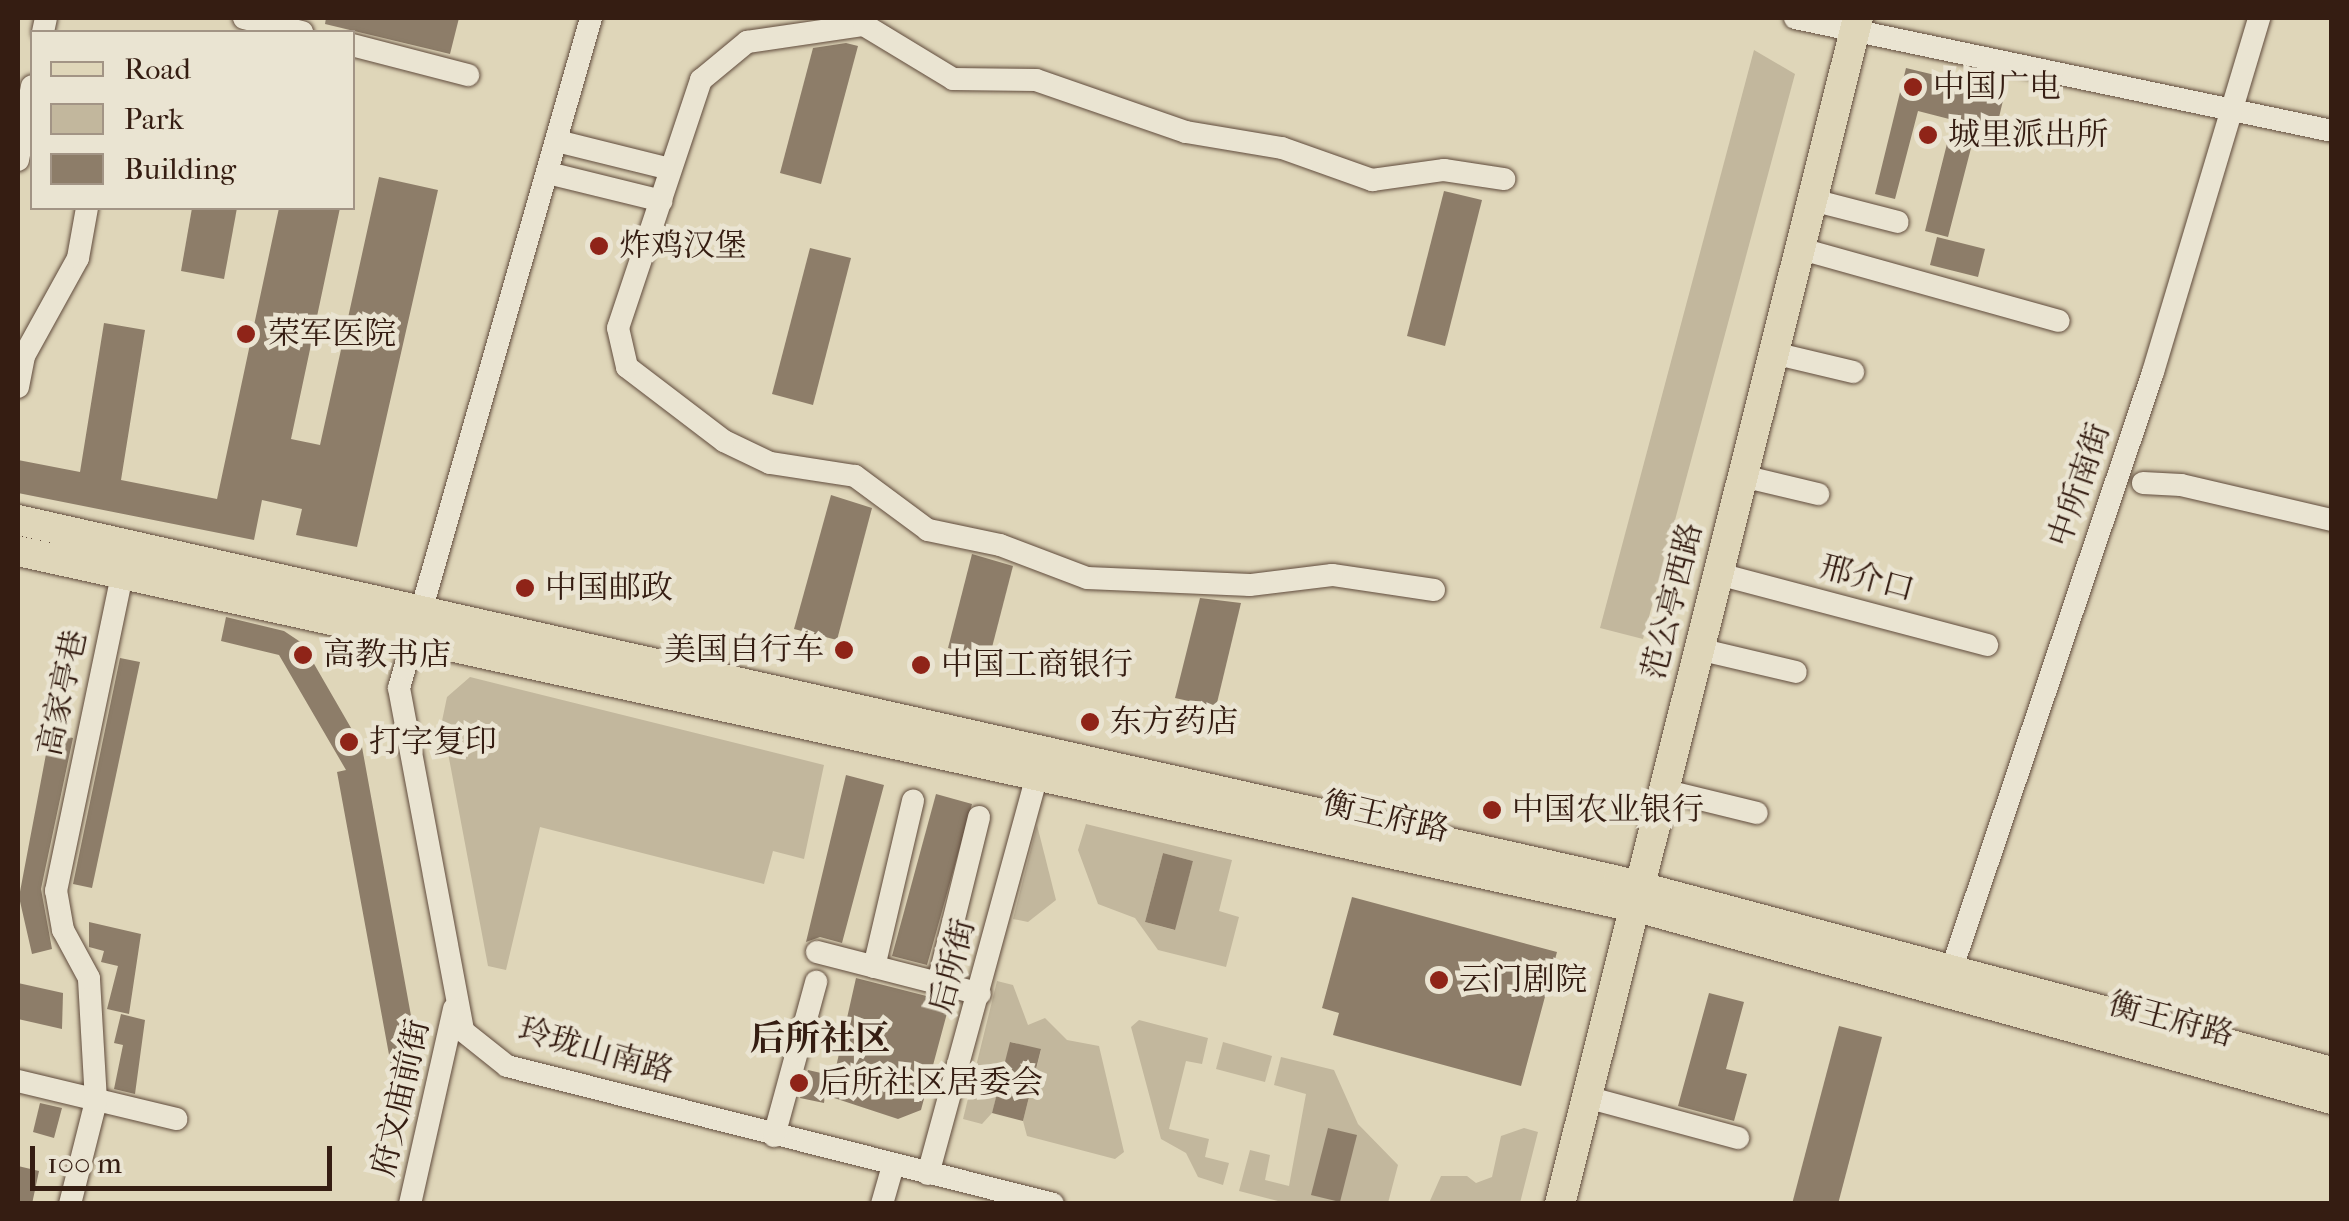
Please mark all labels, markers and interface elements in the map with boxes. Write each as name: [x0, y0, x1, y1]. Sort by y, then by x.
legend: [30, 30, 355, 210]
text: Road: [124, 52, 191, 87]
place label: 中国广电: [1933, 68, 2061, 106]
marker: 中国广电: [1902, 76, 1924, 98]
text: Park: [124, 102, 184, 137]
place label: 城里派出所: [1948, 116, 2108, 154]
marker: 城里派出所: [1917, 124, 1939, 146]
text: Building: [124, 152, 236, 187]
place label: 炸鸡汉堡: [619, 227, 747, 265]
marker: 炸鸡汉堡: [588, 235, 610, 257]
place label: 荣军医院: [268, 315, 396, 353]
marker: 荣军医院: [233, 321, 259, 347]
street label: 中所南街: [2041, 418, 2119, 552]
street label: 范公亭西路: [1635, 519, 1711, 683]
street label: 邢介口: [1816, 548, 1918, 610]
place label: 中国邮政: [545, 569, 673, 607]
marker: 中国邮政: [514, 577, 536, 599]
street label: 高家亭巷: [31, 626, 95, 760]
place label: 美国自行车: [664, 631, 824, 669]
place label: 高教书店: [323, 636, 451, 674]
marker: 美国自行车: [833, 639, 855, 661]
marker: 高教书店: [292, 644, 314, 666]
place label: 中国工商银行: [941, 646, 1133, 684]
marker: 中国工商银行: [910, 654, 932, 676]
place label: 东方药店: [1110, 703, 1238, 741]
marker: 东方药店: [1079, 711, 1101, 733]
place label: 打字复印: [369, 723, 497, 761]
marker: 打字复印: [338, 731, 360, 753]
street label: 衡王府路: [1319, 784, 1453, 850]
place label: 中国农业银行: [1512, 791, 1704, 829]
marker: 中国农业银行: [1481, 799, 1503, 821]
street label: 后所街: [922, 915, 984, 1017]
place label: 云门剧院: [1459, 961, 1587, 999]
marker: 云门剧院: [1428, 969, 1450, 991]
street label: 衡王府路: [2104, 985, 2238, 1055]
street label: 玲珑山南路: [514, 1010, 678, 1092]
street label: 府文庙前街: [364, 1016, 438, 1180]
district label: 后所社区: [750, 1018, 890, 1060]
place label: 后所社区居委会: [819, 1064, 1043, 1102]
marker: 后所社区居委会: [788, 1072, 810, 1094]
scale bar: [35, 1126, 338, 1188]
text: 100 m: [47, 1146, 122, 1181]

